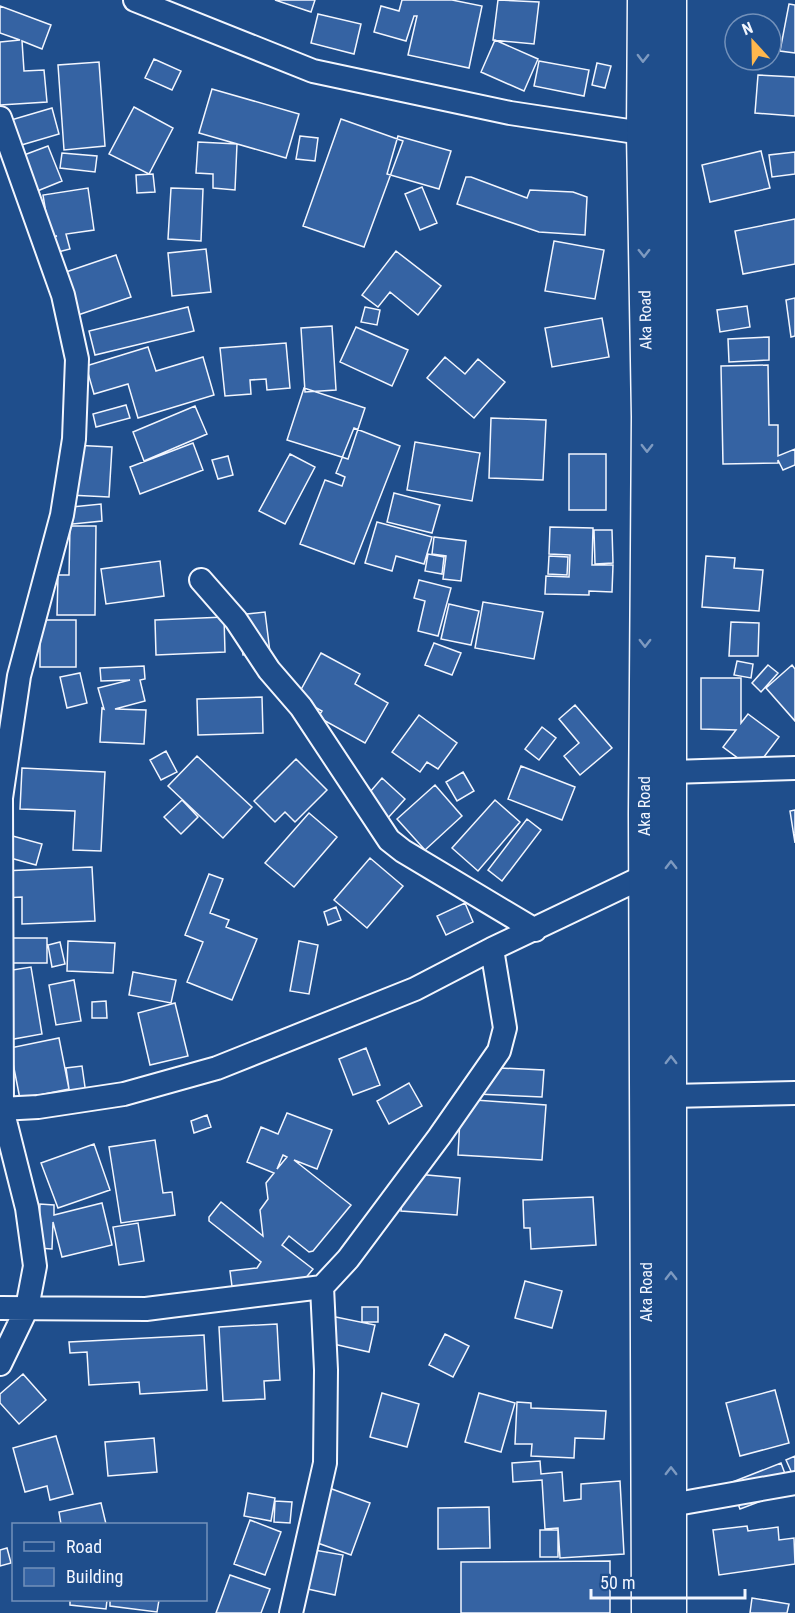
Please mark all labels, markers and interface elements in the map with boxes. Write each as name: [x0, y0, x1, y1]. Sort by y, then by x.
north arrow: [723, 12, 783, 72]
text: N: [739, 18, 756, 39]
one-way arrow: [636, 54, 649, 63]
one-way arrow: [638, 249, 650, 258]
street label: Aka Road: [635, 290, 656, 350]
one-way arrow: [641, 444, 653, 453]
one-way arrow: [639, 639, 651, 648]
street label: Aka Road: [635, 776, 654, 836]
one-way arrow: [665, 860, 677, 869]
one-way arrow: [665, 1055, 677, 1064]
street label: Aka Road: [637, 1262, 656, 1322]
one-way arrow: [665, 1271, 677, 1280]
one-way arrow: [665, 1466, 677, 1475]
legend: [12, 1523, 207, 1601]
text: Road: [66, 1536, 102, 1557]
scale bar: [591, 1562, 746, 1600]
text: Building: [66, 1566, 123, 1587]
text: 50 m: [600, 1572, 635, 1593]

